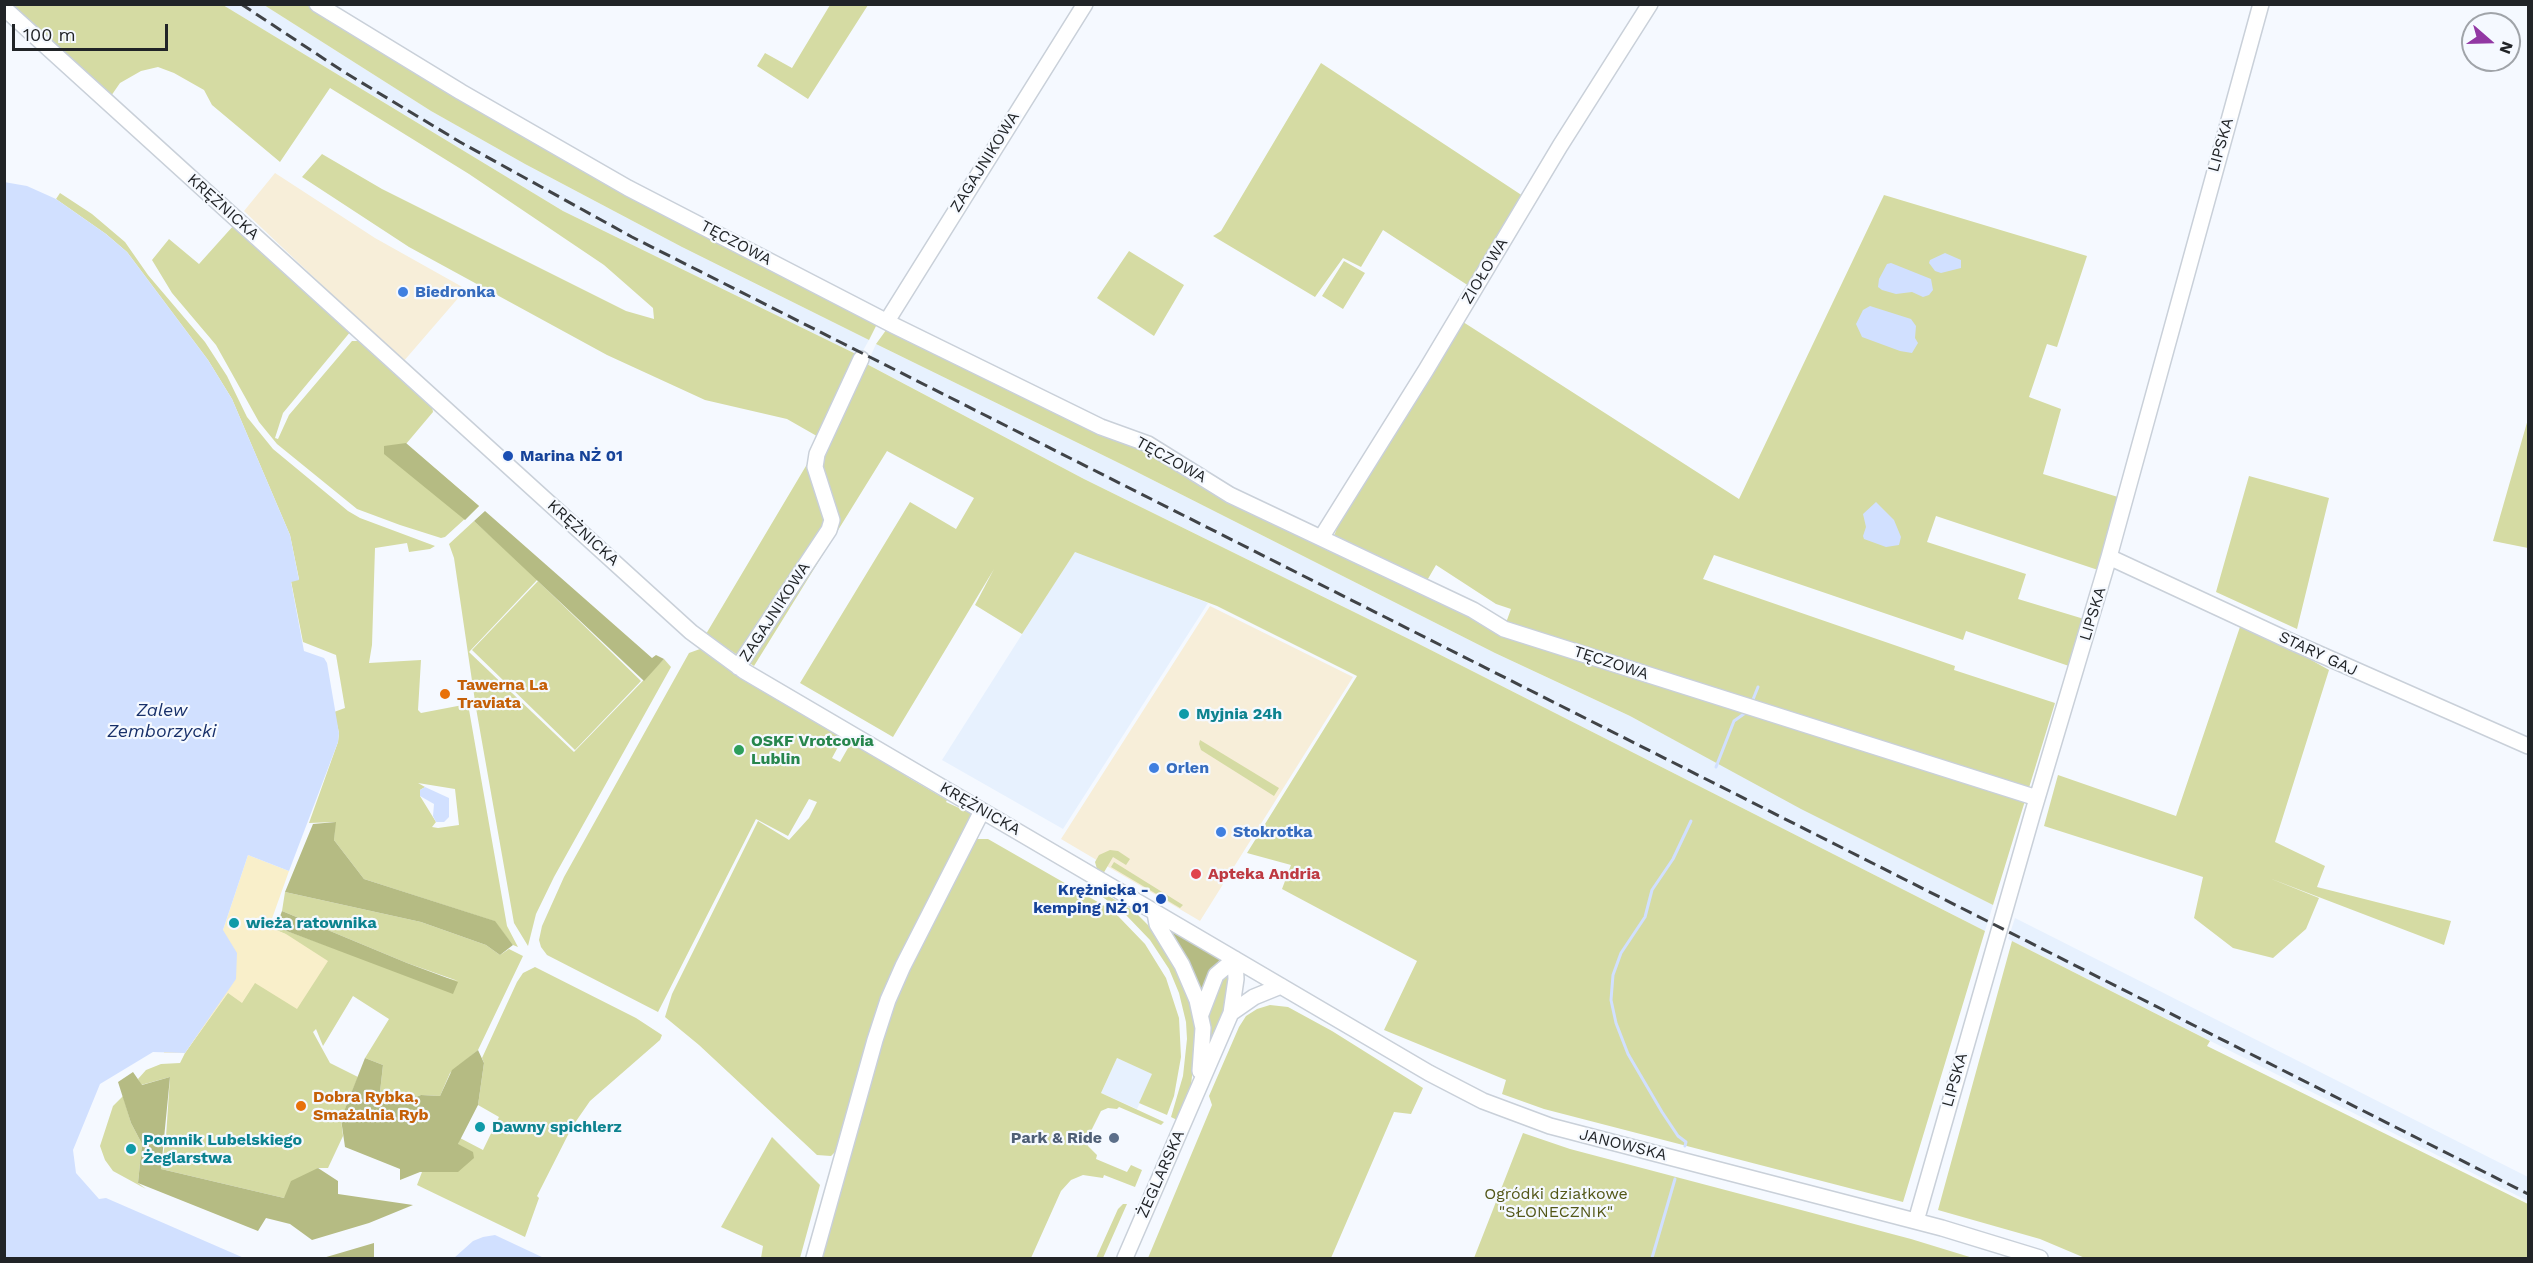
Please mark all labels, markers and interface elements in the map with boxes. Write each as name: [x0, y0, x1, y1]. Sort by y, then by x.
scale bar: [15, 12, 171, 50]
north arrow: [2461, 12, 2521, 72]
text: 100 m: [23, 24, 76, 45]
text: N: [2496, 39, 2517, 56]
street label: ZAGAJNIKOWA: [946, 108, 1024, 216]
street label: LIPSKA: [2204, 116, 2238, 174]
street label: KRĘŻNICKA: [183, 170, 263, 244]
street label: TĘCZOWA: [697, 216, 775, 270]
street label: ZIOŁOWA: [1458, 235, 1512, 307]
place label: Biedronka: [415, 282, 495, 302]
marker: Biedronka: [396, 285, 410, 299]
street label: TĘCZOWA: [1132, 433, 1210, 487]
place label: Marina NŻ 01: [520, 446, 623, 466]
marker: Marina NŻ 01: [501, 449, 515, 463]
street label: KRĘŻNICKA: [543, 496, 623, 570]
street label: ZAGAJNIKOWA: [736, 558, 814, 666]
street label: LIPSKA: [2076, 585, 2110, 643]
street label: STARY GAJ: [2276, 627, 2360, 681]
street label: TĘCZOWA: [1571, 642, 1651, 684]
place label: Tawerna La Traviata: [457, 675, 548, 713]
marker: Tawerna La Traviata: [438, 687, 452, 701]
water label: Zalew Zemborzycki: [108, 700, 216, 742]
place label: Myjnia 24h: [1196, 704, 1282, 724]
marker: Myjnia 24h: [1177, 707, 1191, 721]
place label: OSKF Vrotcovia Lublin: [751, 731, 874, 769]
marker: OSKF Vrotcovia Lublin: [732, 743, 746, 757]
place label: Orlen: [1166, 758, 1209, 778]
marker: Orlen: [1147, 761, 1161, 775]
street label: KRĘŻNICKA: [936, 778, 1024, 840]
place label: Stokrotka: [1233, 822, 1312, 842]
marker: Stokrotka: [1214, 825, 1228, 839]
place label: Apteka Andria: [1208, 864, 1320, 884]
marker: Apteka Andria: [1189, 867, 1203, 881]
place label: Krężnicka - kemping NŻ 01: [1033, 880, 1149, 918]
marker: Krężnicka - kemping NŻ 01: [1154, 892, 1168, 906]
place label: wieża ratownika: [246, 913, 377, 933]
marker: wieża ratownika: [227, 916, 241, 930]
street label: LIPSKA: [1938, 1051, 1972, 1109]
place label: Dobra Rybka, Smażalnia Ryb: [313, 1087, 429, 1125]
marker: Dobra Rybka, Smażalnia Ryb: [294, 1099, 308, 1113]
place label: Dawny spichlerz: [492, 1117, 622, 1137]
marker: Dawny spichlerz: [473, 1120, 487, 1134]
street label: JANOWSKA: [1577, 1125, 1669, 1165]
street label: ŻEGLARSKA: [1133, 1127, 1189, 1221]
place label: Park & Ride: [1011, 1128, 1102, 1148]
place label: Pomnik Lubelskiego Żeglarstwa: [143, 1130, 302, 1168]
marker: Park & Ride: [1107, 1131, 1121, 1145]
marker: Pomnik Lubelskiego Żeglarstwa: [124, 1142, 138, 1156]
park label: Ogródki działkowe "SŁONECZNIK": [1484, 1184, 1628, 1222]

